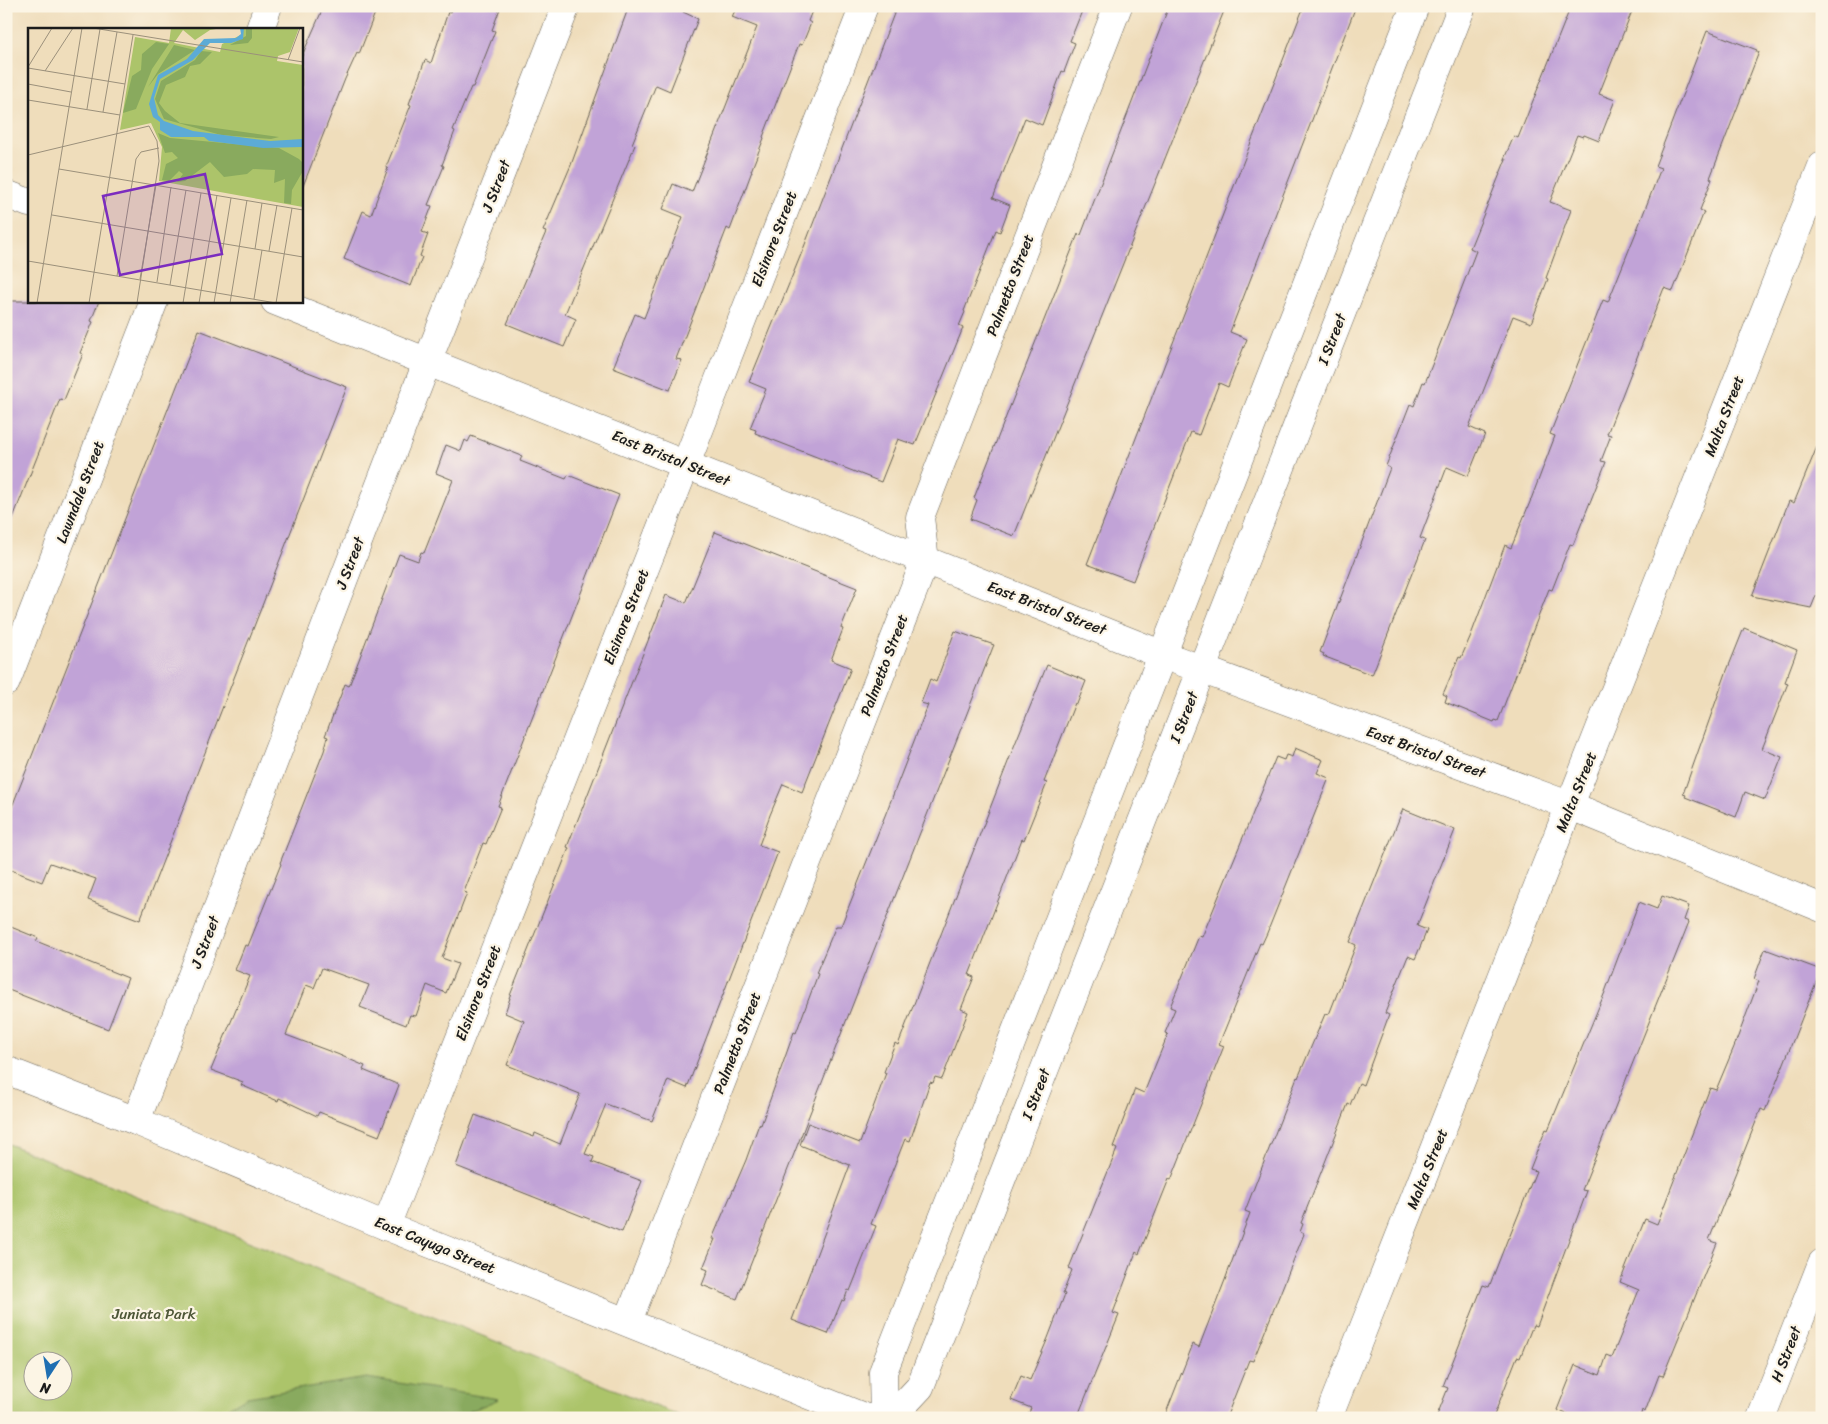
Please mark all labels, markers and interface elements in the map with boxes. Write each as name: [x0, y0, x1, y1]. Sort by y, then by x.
inset map: [28, 28, 302, 302]
street label: J Street: [474, 155, 518, 217]
street label: Elsinore Street: [744, 187, 804, 291]
street label: Palmetto Street: [979, 230, 1042, 340]
street label: I Street: [1310, 309, 1354, 370]
street label: Malta Street: [1697, 371, 1752, 460]
street label: East Bristol Street: [608, 422, 735, 494]
street label: Lawndale Street: [49, 437, 112, 547]
street label: J Street: [328, 532, 372, 594]
street label: Elsinore Street: [596, 565, 656, 669]
street label: East Bristol Street: [984, 573, 1111, 643]
street label: Palmetto Street: [853, 610, 916, 720]
street label: I Street: [1162, 687, 1206, 748]
street label: East Bristol Street: [1363, 718, 1490, 786]
street label: Malta Street: [1548, 747, 1604, 836]
street label: J Street: [183, 911, 227, 973]
street label: Elsinore Street: [448, 941, 508, 1045]
street label: Palmetto Street: [706, 988, 769, 1098]
street label: I Street: [1014, 1064, 1058, 1125]
street label: Malta Street: [1399, 1124, 1455, 1213]
street label: East Cayuga Street: [371, 1209, 500, 1281]
park label: Juniata Park: [111, 1301, 197, 1327]
street label: H Street: [1763, 1321, 1809, 1386]
north arrow: [22, 1352, 72, 1402]
text: N: [38, 1375, 54, 1402]

